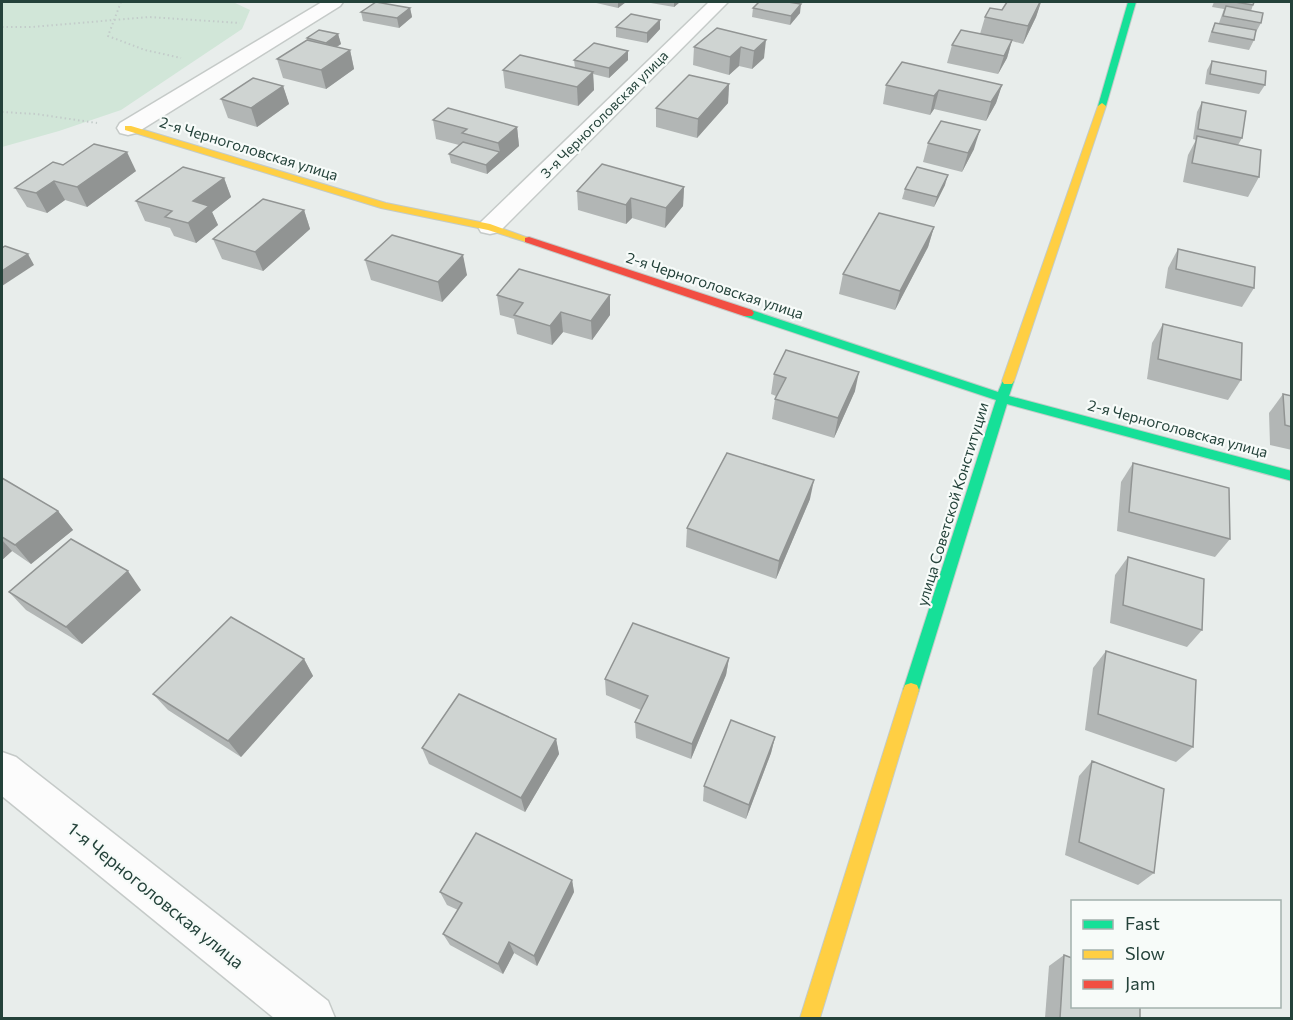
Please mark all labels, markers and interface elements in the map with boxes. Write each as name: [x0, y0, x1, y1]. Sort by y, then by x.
street label: 3-я Черноголовская улица: [537, 47, 671, 181]
street label: 2-я Черноголовская улица: [158, 112, 340, 184]
street label: 2-я Черноголовская улица: [624, 248, 806, 322]
street label: 2-я Черноголовская улица: [1086, 395, 1270, 461]
street label: улица Советской Конституции: [912, 400, 992, 608]
street label: 1-я Черноголовская улица: [63, 817, 249, 973]
legend: [1071, 900, 1281, 1008]
text: Fast: [1125, 912, 1160, 934]
text: Slow: [1125, 942, 1165, 964]
text: Jam: [1125, 972, 1155, 994]

